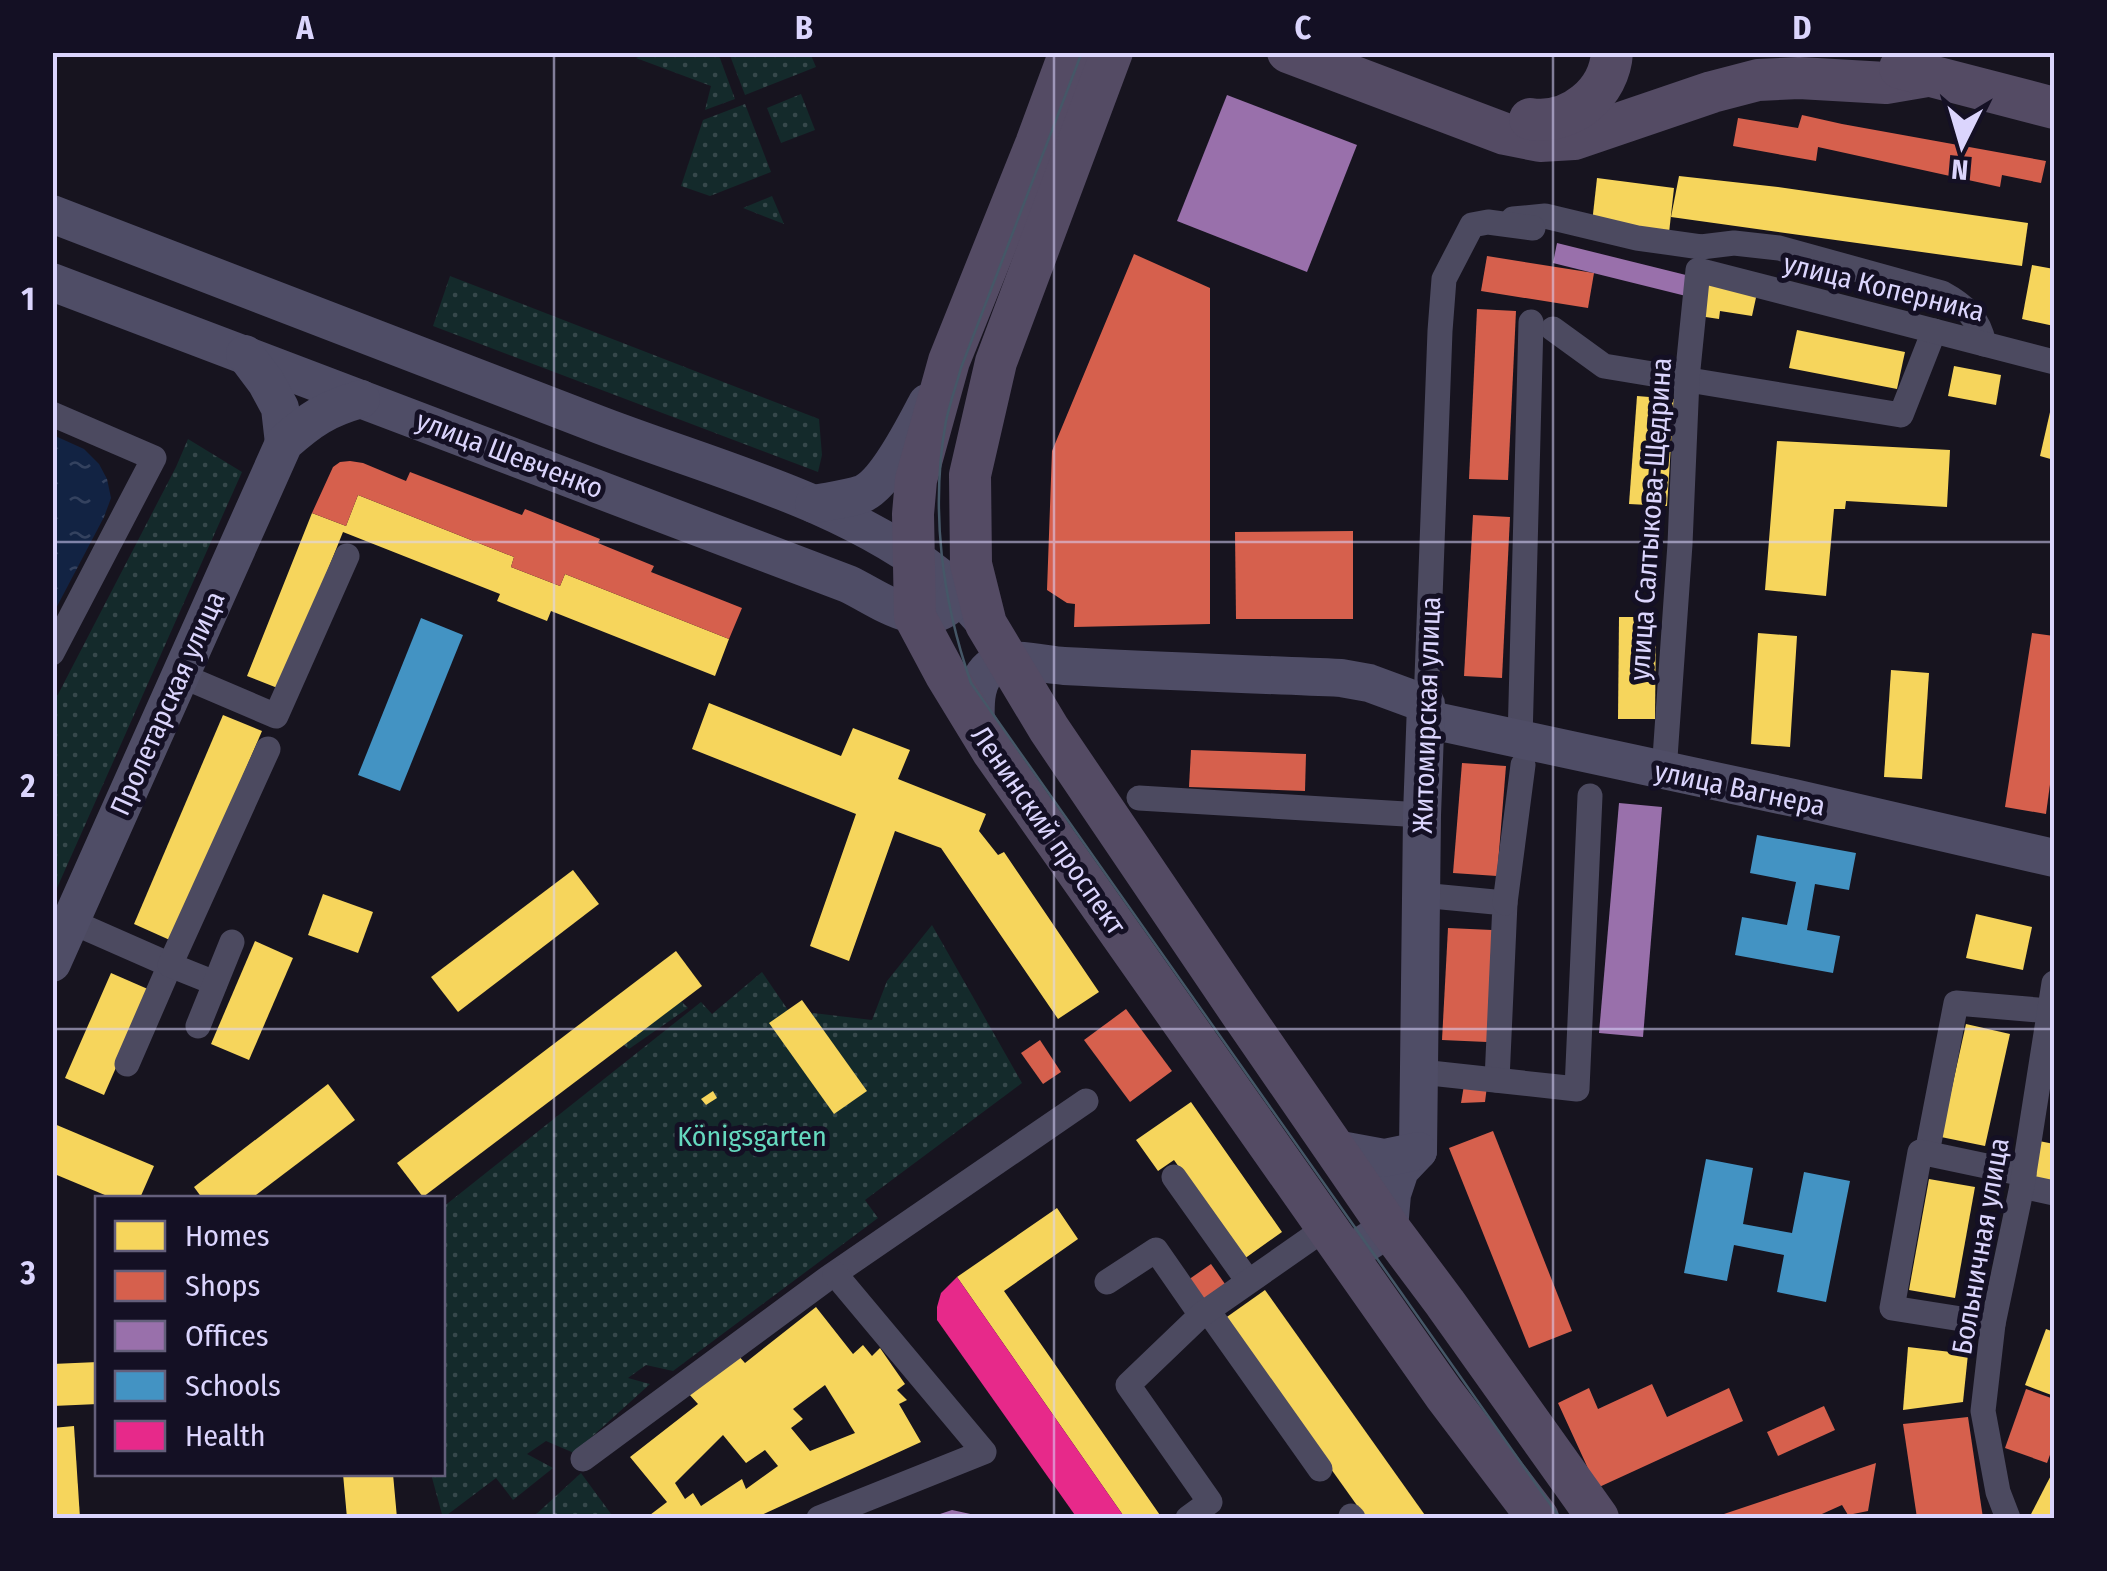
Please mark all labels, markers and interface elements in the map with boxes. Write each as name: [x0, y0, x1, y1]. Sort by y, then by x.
text: A: [295, 9, 314, 47]
text: B: [795, 9, 813, 47]
text: C: [1295, 9, 1312, 47]
text: D: [1792, 9, 1812, 47]
north arrow: [1912, 95, 2012, 195]
text: N: [1950, 152, 1970, 187]
street label: улица Коперника: [1780, 247, 1988, 328]
text: 1: [21, 280, 35, 318]
street label: улица Салтыкова-Щедрина: [1623, 357, 1678, 682]
street label: улица Шевченко: [412, 404, 608, 505]
street label: Пролетарская улица: [103, 586, 232, 820]
street label: Житомирская улица: [1406, 596, 1447, 834]
street label: Ленинский проспект: [964, 720, 1133, 941]
street label: улица Вагнера: [1652, 754, 1828, 823]
text: 2: [20, 767, 36, 805]
park label: Königsgarten: [677, 1120, 827, 1153]
street label: Больничная улица: [1945, 1135, 2016, 1357]
legend: [95, 1196, 445, 1476]
text: Homes: [185, 1218, 270, 1254]
text: 3: [19, 1254, 36, 1292]
text: Shops: [185, 1268, 260, 1304]
text: Offices: [185, 1318, 269, 1354]
text: Schools: [185, 1368, 281, 1404]
text: Health: [185, 1418, 266, 1454]

